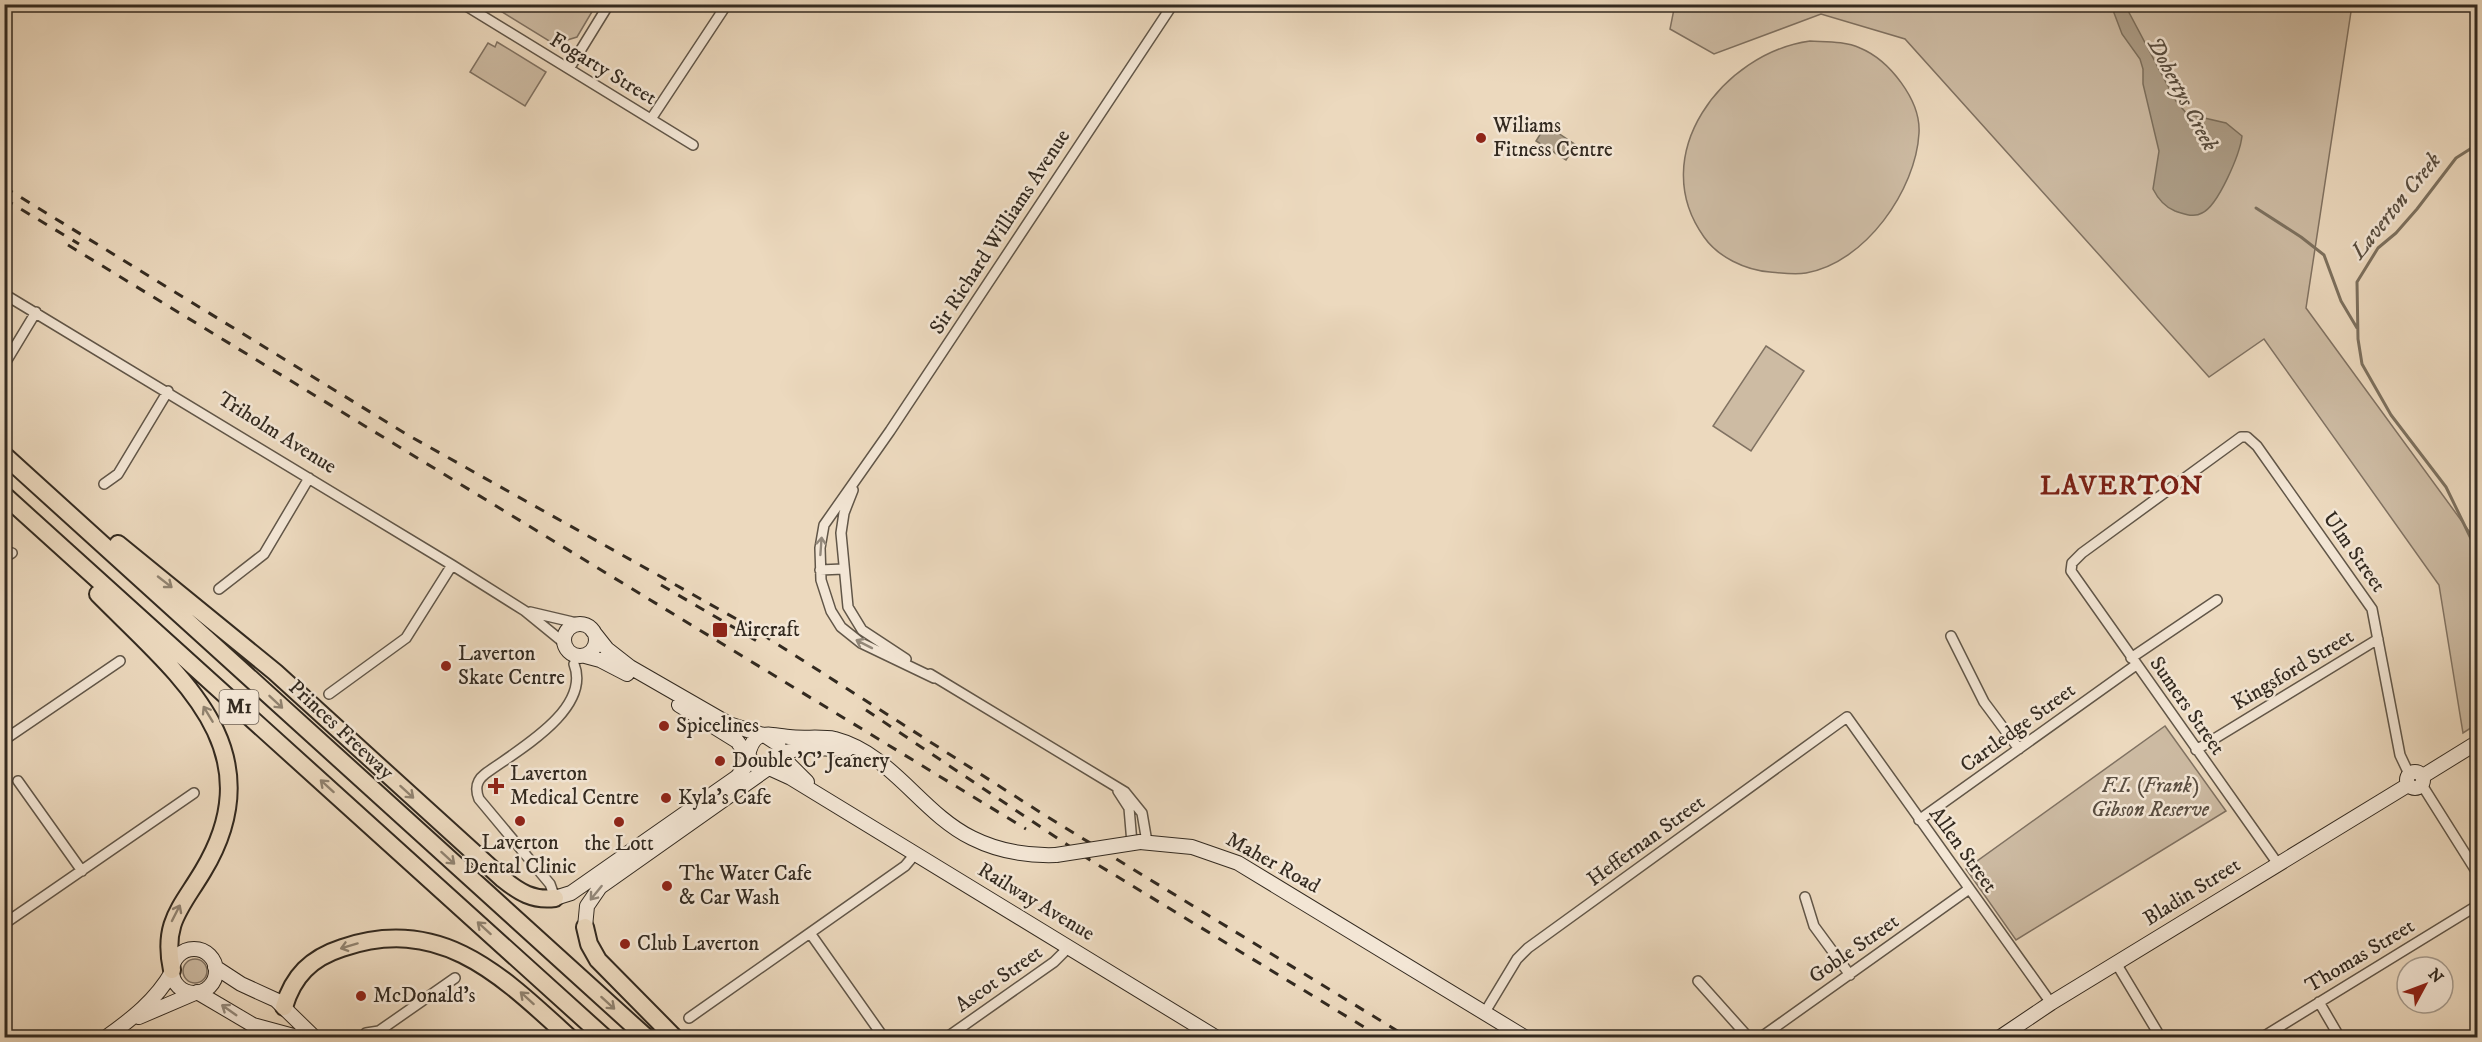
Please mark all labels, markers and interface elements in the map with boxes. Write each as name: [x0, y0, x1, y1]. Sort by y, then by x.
street label: Fogarty Street: [545, 27, 661, 111]
water label: Dohertys Creek: [2141, 32, 2224, 156]
place label: Wiliams Fitness Centre: [1492, 113, 1613, 163]
street label: Sir Richard Williams Avenue: [924, 124, 1076, 339]
marker: Wiliams Fitness Centre: [1474, 131, 1488, 145]
water label: Laverton Creek: [2344, 147, 2447, 266]
street label: Triholm Avenue: [213, 386, 341, 480]
district label: LAVERTON: [2040, 469, 2204, 503]
street label: Ulm Street: [2317, 507, 2391, 598]
one-way arrow: [815, 536, 826, 556]
one-way arrow: [157, 575, 173, 588]
place label: Aircraft: [734, 617, 800, 643]
marker: Aircraft: [711, 621, 729, 639]
street label: Kingsford Street: [2227, 623, 2359, 717]
one-way arrow: [856, 638, 874, 649]
place label: Laverton Skate Centre: [458, 641, 565, 691]
street label: Sumers Street: [2143, 652, 2231, 761]
marker: Laverton Skate Centre: [439, 659, 453, 673]
street label: Princes Freeway: [283, 675, 400, 786]
street label: Cartledge Street: [1955, 677, 2081, 778]
road number: M1: [220, 690, 258, 724]
one-way arrow: [268, 695, 283, 709]
one-way arrow: [202, 706, 214, 723]
place label: Spicelines: [676, 713, 759, 739]
marker: Spicelines: [657, 719, 671, 733]
place label: Double 'C' Jeanery: [732, 748, 890, 774]
marker: Double 'C' Jeanery: [713, 754, 727, 768]
place label: Laverton Medical Centre: [510, 761, 639, 811]
park label: F.I. (Frank) Gibson Reserve: [2091, 773, 2210, 823]
marker: Laverton Medical Centre: [487, 777, 505, 795]
one-way arrow: [320, 779, 335, 793]
one-way arrow: [400, 785, 415, 799]
place label: Kyla's Cafe: [678, 785, 772, 811]
street label: Heffernan Street: [1582, 789, 1710, 892]
marker: Kyla's Cafe: [659, 791, 673, 805]
street label: Allen Street: [1923, 802, 2003, 898]
marker: Laverton Dental Clinic: [513, 814, 527, 828]
marker: the Lott: [612, 815, 626, 829]
street label: Maher Road: [1221, 827, 1325, 900]
place label: Laverton Dental Clinic: [464, 830, 576, 880]
place label: the Lott: [584, 831, 654, 857]
one-way arrow: [440, 851, 455, 865]
street label: Bladin Street: [2139, 852, 2246, 932]
street label: Railway Avenue: [973, 857, 1099, 947]
place label: The Water Cafe & Car Wash: [679, 861, 812, 911]
marker: The Water Cafe & Car Wash: [660, 879, 674, 893]
one-way arrow: [589, 885, 602, 901]
one-way arrow: [171, 905, 183, 923]
street label: Goble Street: [1804, 908, 1904, 989]
street label: Thomas Street: [2301, 913, 2420, 999]
one-way arrow: [477, 921, 492, 935]
place label: Club Laverton: [637, 931, 759, 957]
marker: Club Laverton: [618, 937, 632, 951]
street label: Ascot Street: [950, 939, 1048, 1018]
one-way arrow: [340, 941, 359, 952]
north arrow: [2395, 955, 2455, 1015]
text: N: [2424, 964, 2447, 987]
place label: McDonald's: [373, 983, 476, 1009]
marker: McDonald's: [354, 989, 368, 1003]
one-way arrow: [519, 991, 534, 1005]
one-way arrow: [600, 996, 615, 1010]
one-way arrow: [222, 1004, 238, 1016]

